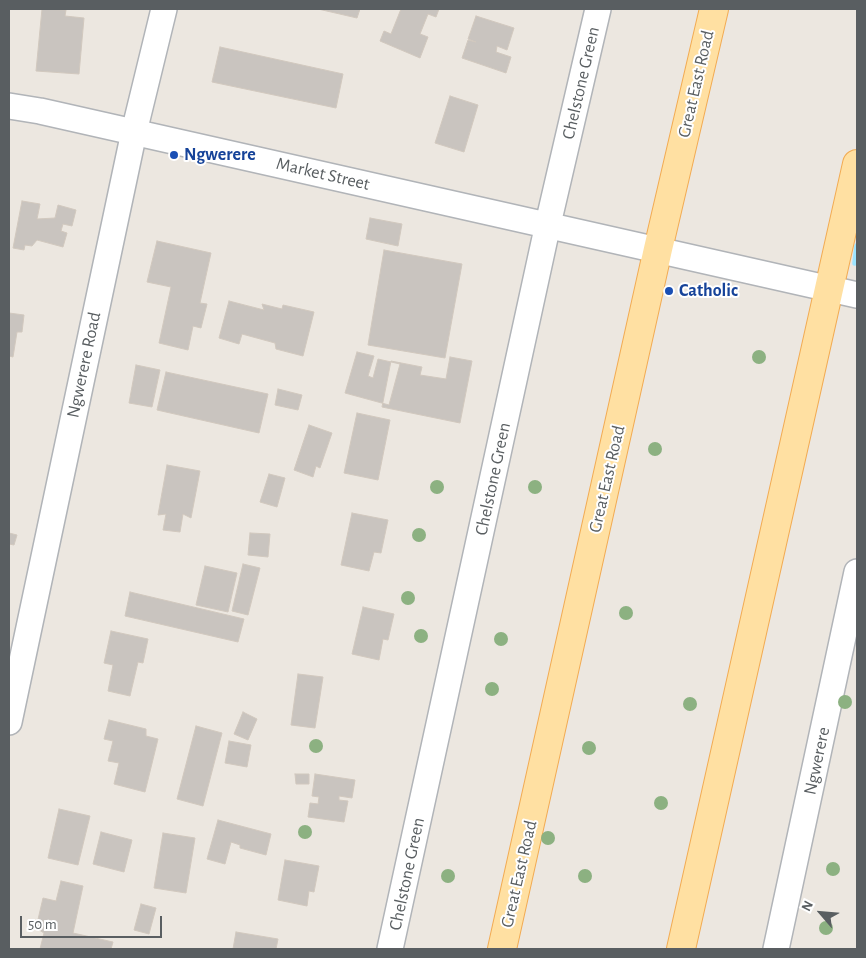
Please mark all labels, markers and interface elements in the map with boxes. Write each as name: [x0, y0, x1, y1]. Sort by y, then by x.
street label: Chelstone Green: [558, 25, 604, 141]
street label: Great East Road: [673, 28, 719, 140]
place label: Ngwerere: [184, 144, 256, 166]
marker: Ngwerere: [168, 149, 180, 161]
street label: Market Street: [274, 153, 372, 195]
place label: Catholic: [679, 280, 738, 302]
marker: Catholic: [663, 285, 675, 297]
street label: Ngwerere Road: [62, 310, 106, 420]
street label: Chelstone Green: [470, 421, 516, 537]
street label: Great East Road: [584, 423, 630, 535]
street label: Ngwerere: [799, 725, 835, 797]
street label: Chelstone Green: [384, 816, 430, 932]
street label: Great East Road: [496, 818, 542, 930]
north arrow: [796, 888, 846, 938]
text: N: [799, 899, 816, 914]
scale bar: [22, 906, 165, 938]
text: 50 m: [28, 917, 57, 932]

